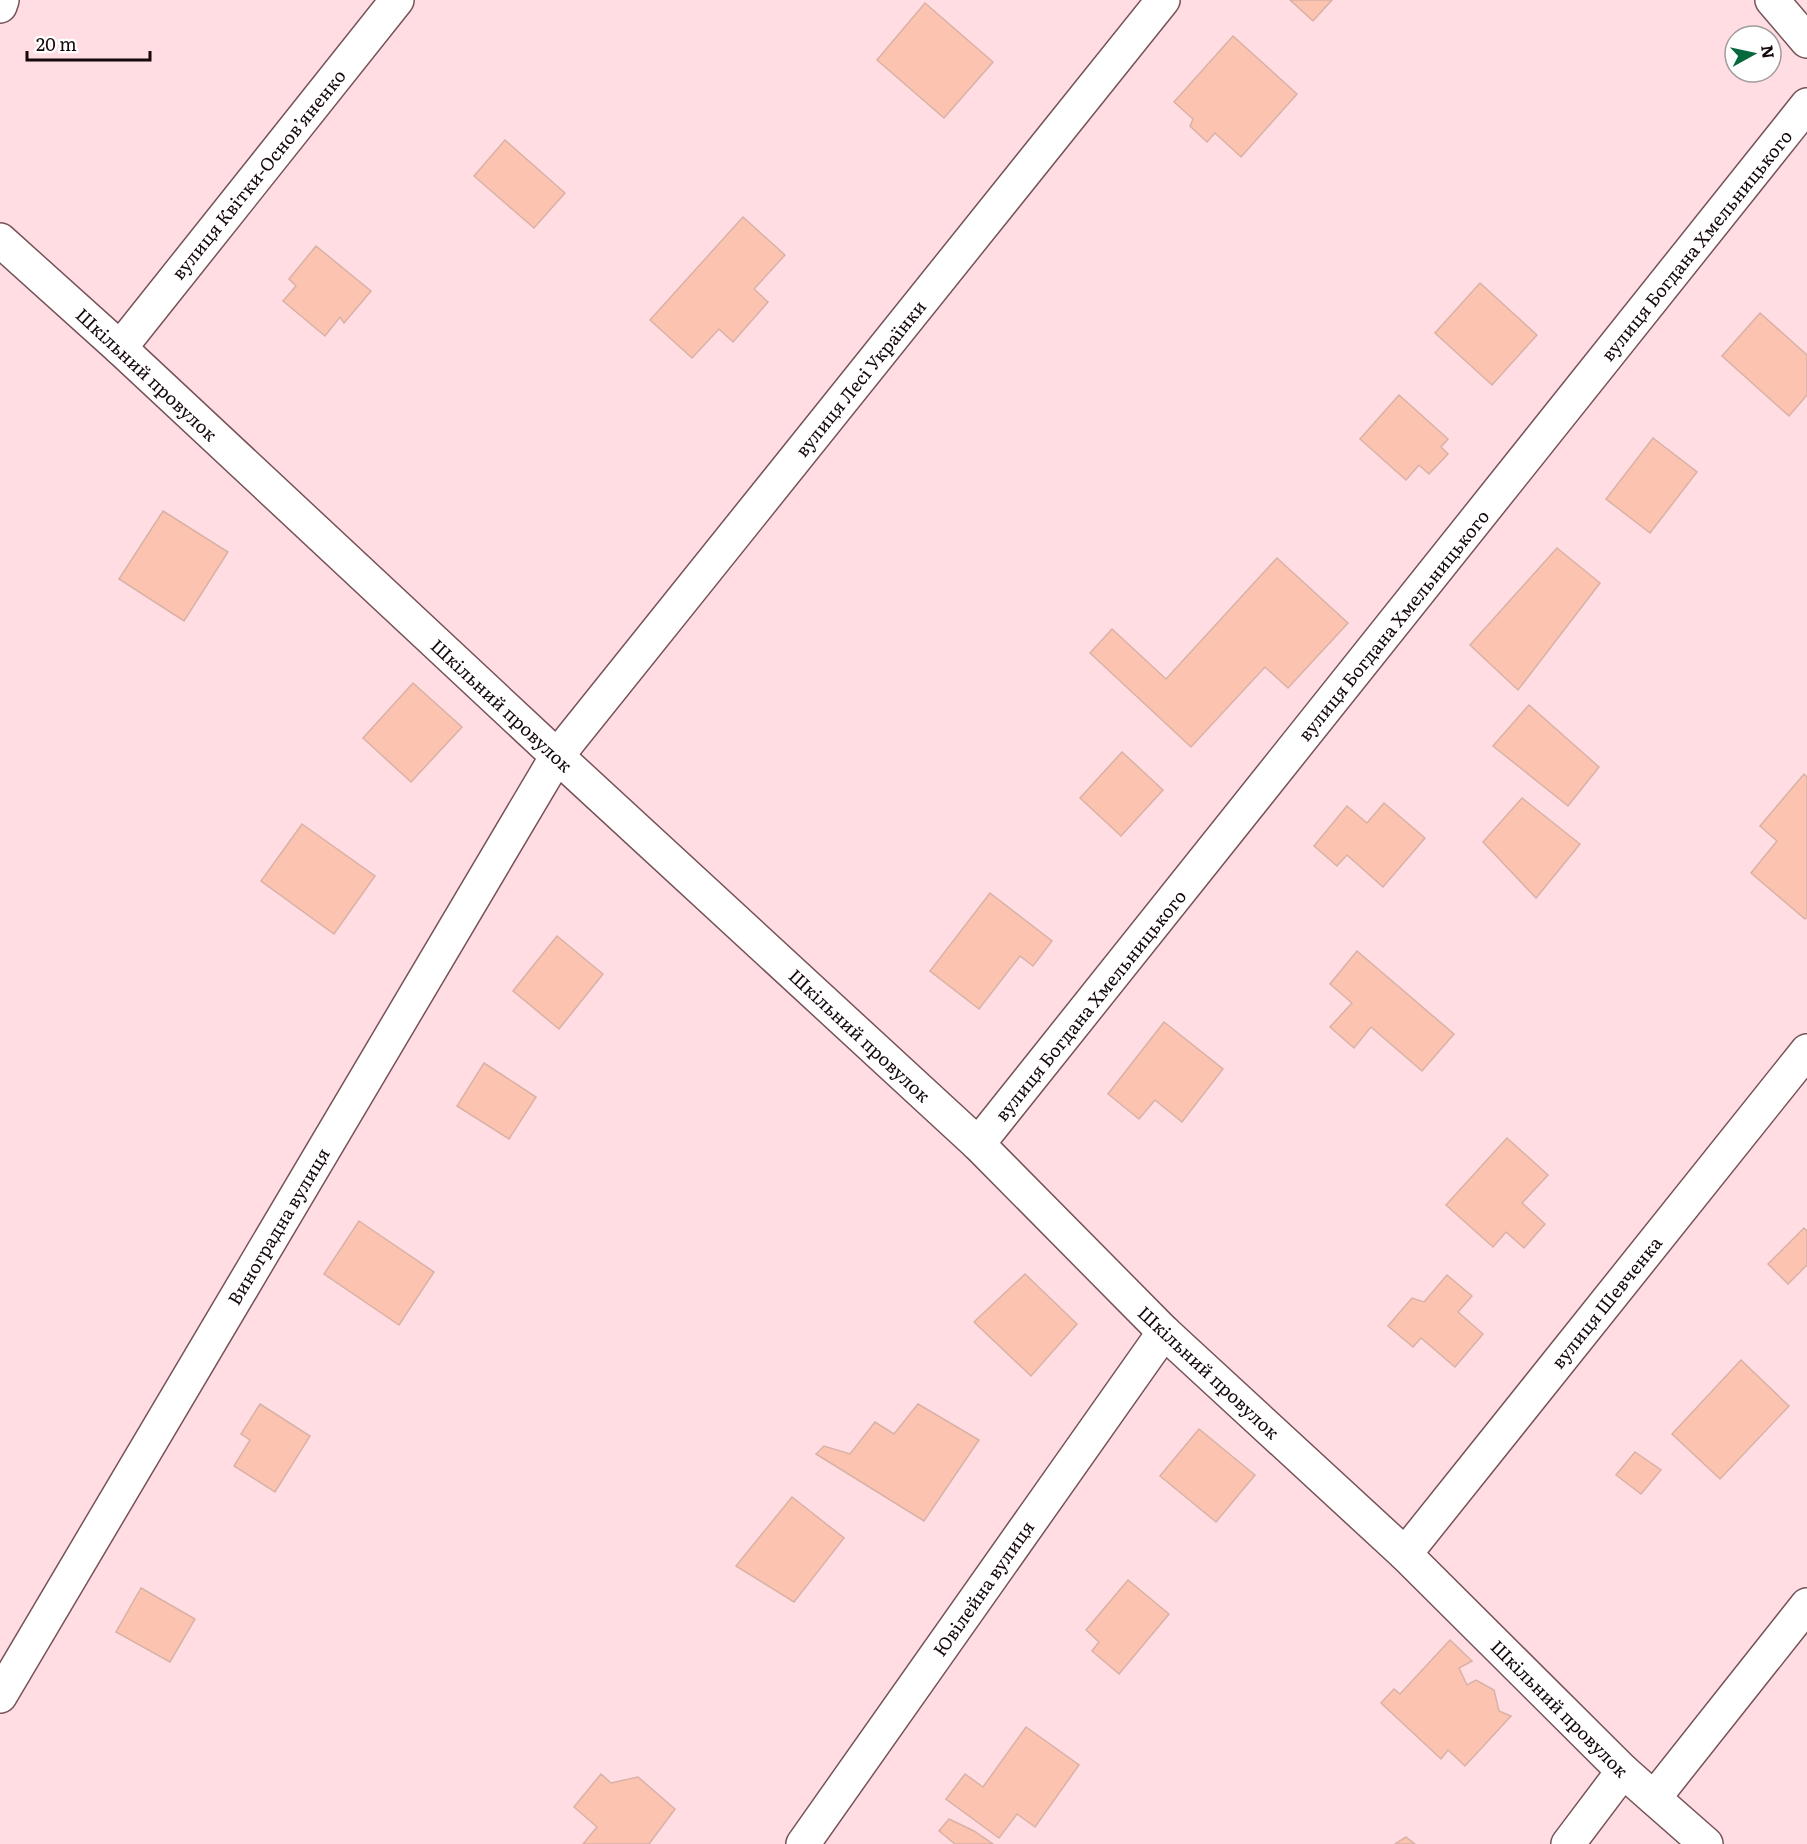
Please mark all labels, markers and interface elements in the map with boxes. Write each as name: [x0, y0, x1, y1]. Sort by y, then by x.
scale bar: [27, 24, 150, 62]
north arrow: [1723, 24, 1783, 84]
text: 20 m: [36, 30, 77, 57]
text: N: [1756, 43, 1782, 60]
street label: вулиця Квітки-Основʼяненко: [164, 63, 352, 285]
street label: вулиця Богдана Хмельницького: [1594, 123, 1798, 367]
street label: вулиця Лесі Українки: [788, 294, 932, 462]
street label: Шкільний провулок: [70, 301, 224, 447]
street label: вулиця Богдана Хмельницького: [1291, 503, 1495, 747]
street label: Шкільний провулок: [425, 632, 579, 778]
street label: вулиця Богдана Хмельницького: [988, 883, 1192, 1127]
street label: Шкільний провулок: [783, 962, 937, 1108]
street label: Виноградна вулиця: [220, 1142, 336, 1310]
street label: вулиця Шевченка: [1544, 1230, 1668, 1374]
street label: Шкільний провулок: [1132, 1299, 1286, 1445]
street label: Ювілейна вулиця: [926, 1515, 1040, 1661]
street label: Шкільний провулок: [1485, 1633, 1635, 1783]

